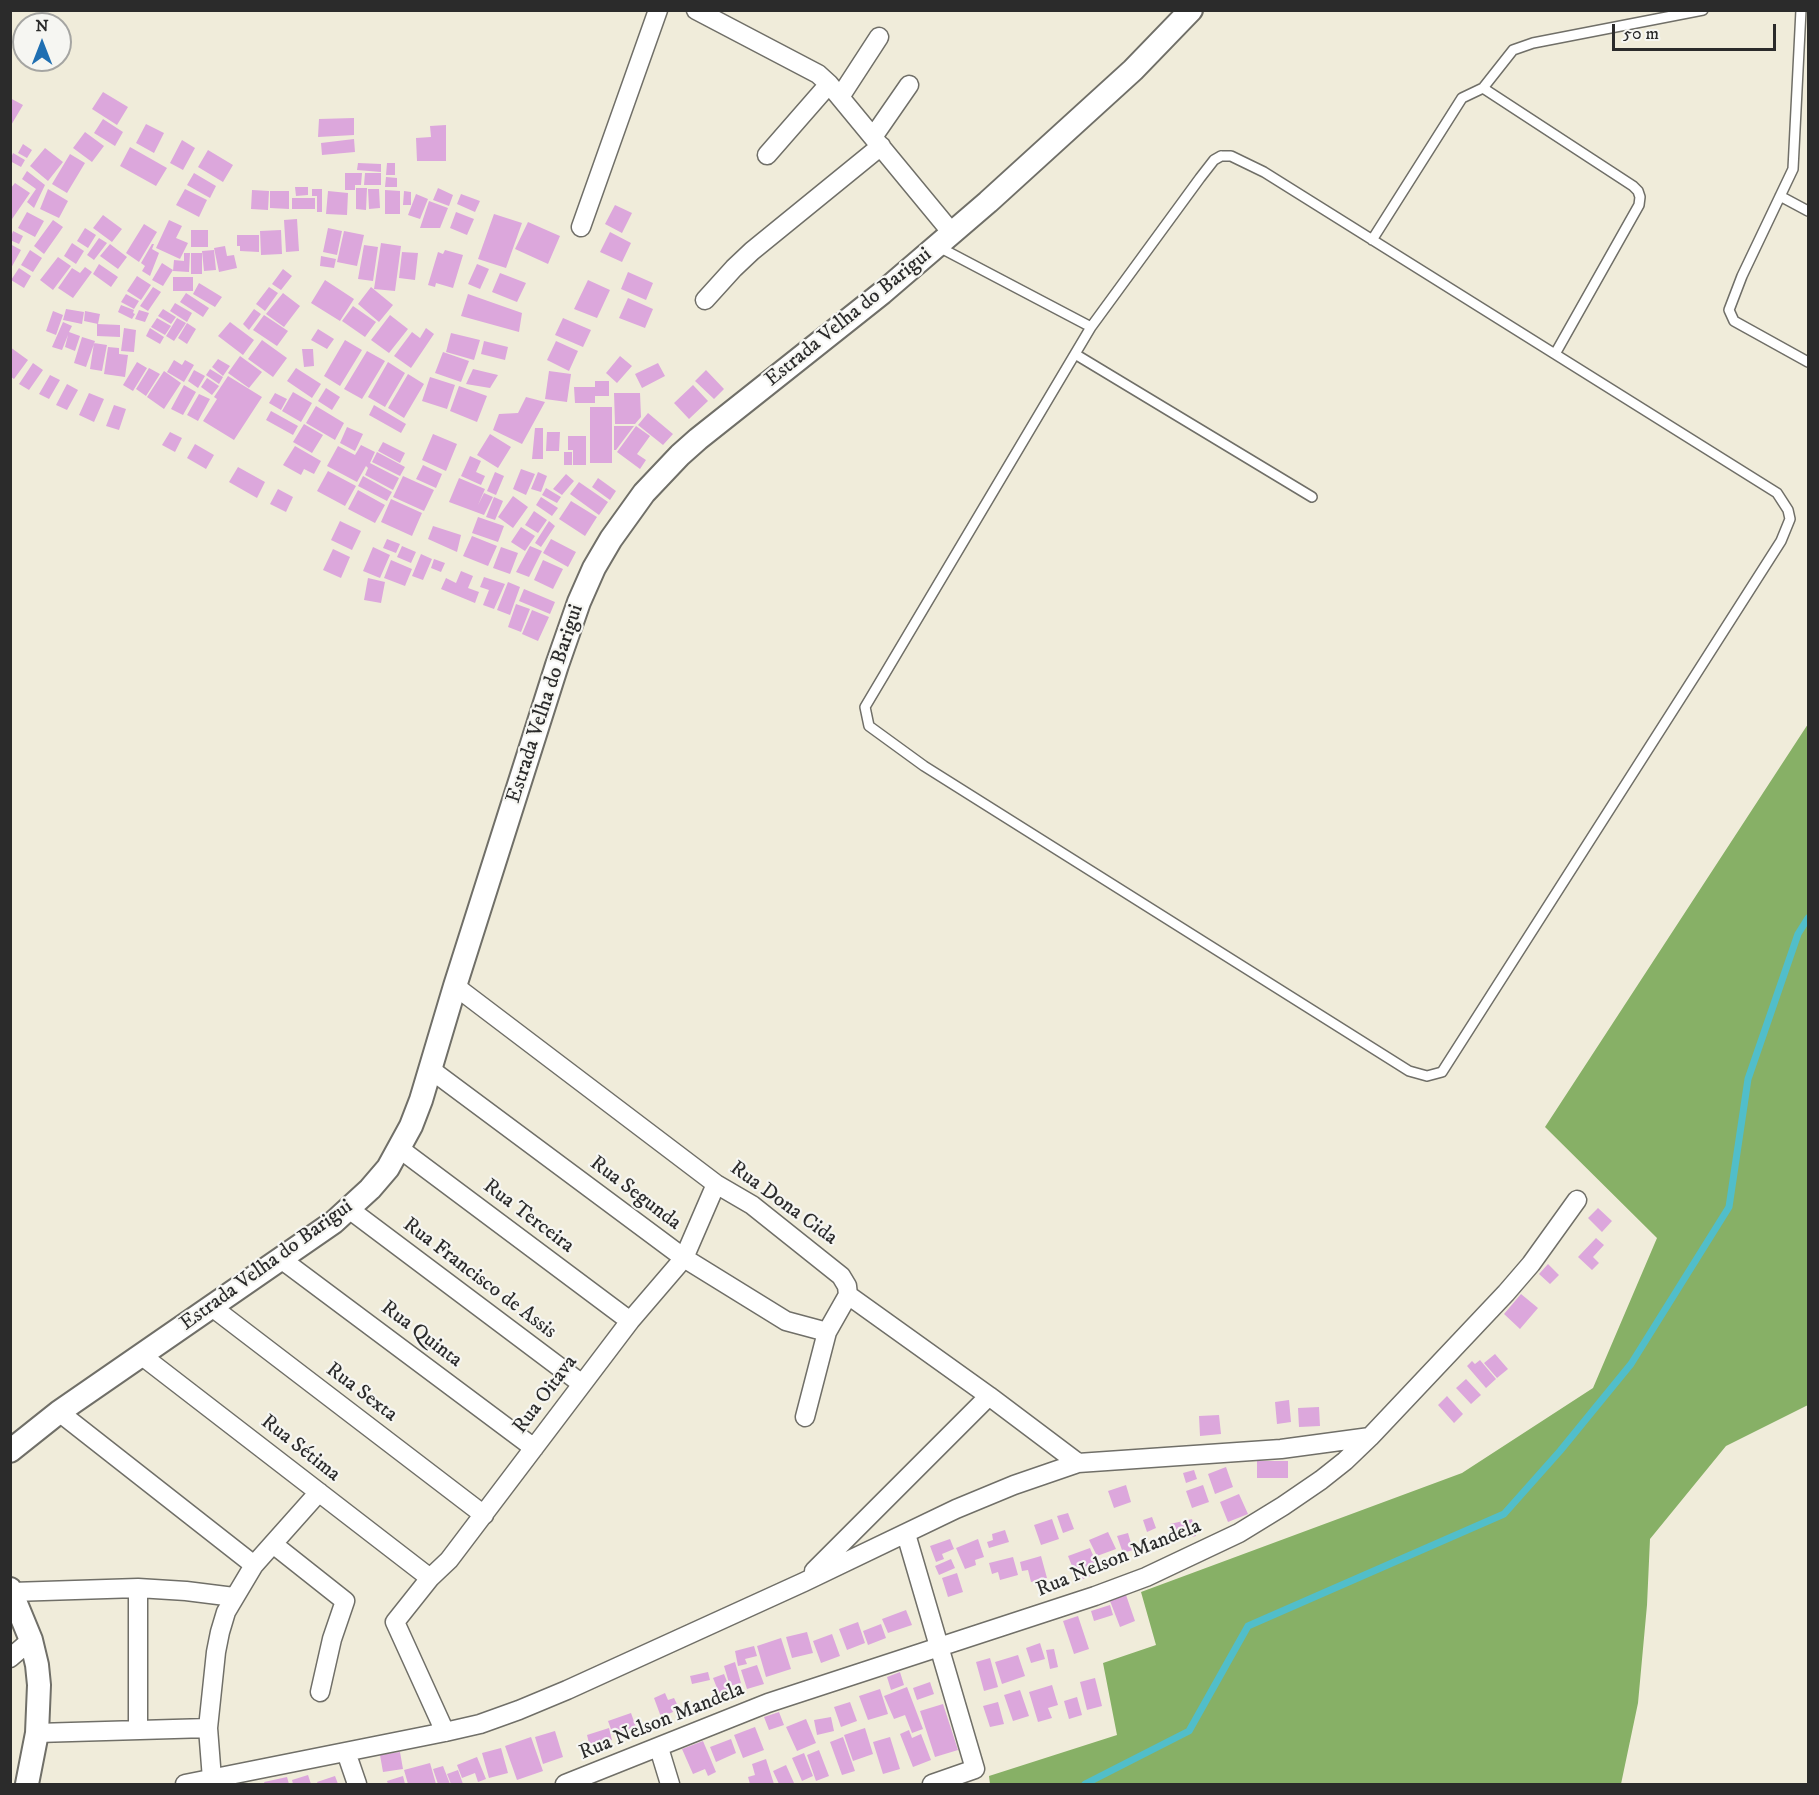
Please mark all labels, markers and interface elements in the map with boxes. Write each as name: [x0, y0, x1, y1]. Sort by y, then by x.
north arrow: [12, 12, 72, 72]
scale bar: [1615, 12, 1778, 50]
text: N: [35, 16, 49, 36]
text: 50 m: [1623, 23, 1659, 45]
street label: Estrada Velha do Barigui: [761, 243, 937, 393]
street label: Estrada Velha do Barigui: [502, 602, 590, 806]
street label: Rua Segunda: [584, 1151, 686, 1237]
street label: Rua Dona Cida: [724, 1157, 842, 1251]
street label: Rua Terceira: [477, 1175, 579, 1259]
street label: Estrada Velha do Barigui: [176, 1195, 358, 1337]
street label: Rua Francisco de Assis: [397, 1213, 561, 1345]
street label: Rua Quinta: [375, 1296, 467, 1374]
street label: Rua Oitava: [508, 1351, 584, 1439]
street label: Rua Sexta: [320, 1358, 402, 1428]
street label: Rua Sétima: [255, 1410, 345, 1488]
street label: Rua Nelson Mandela: [1033, 1514, 1205, 1604]
street label: Rua Nelson Mandela: [576, 1677, 748, 1767]

